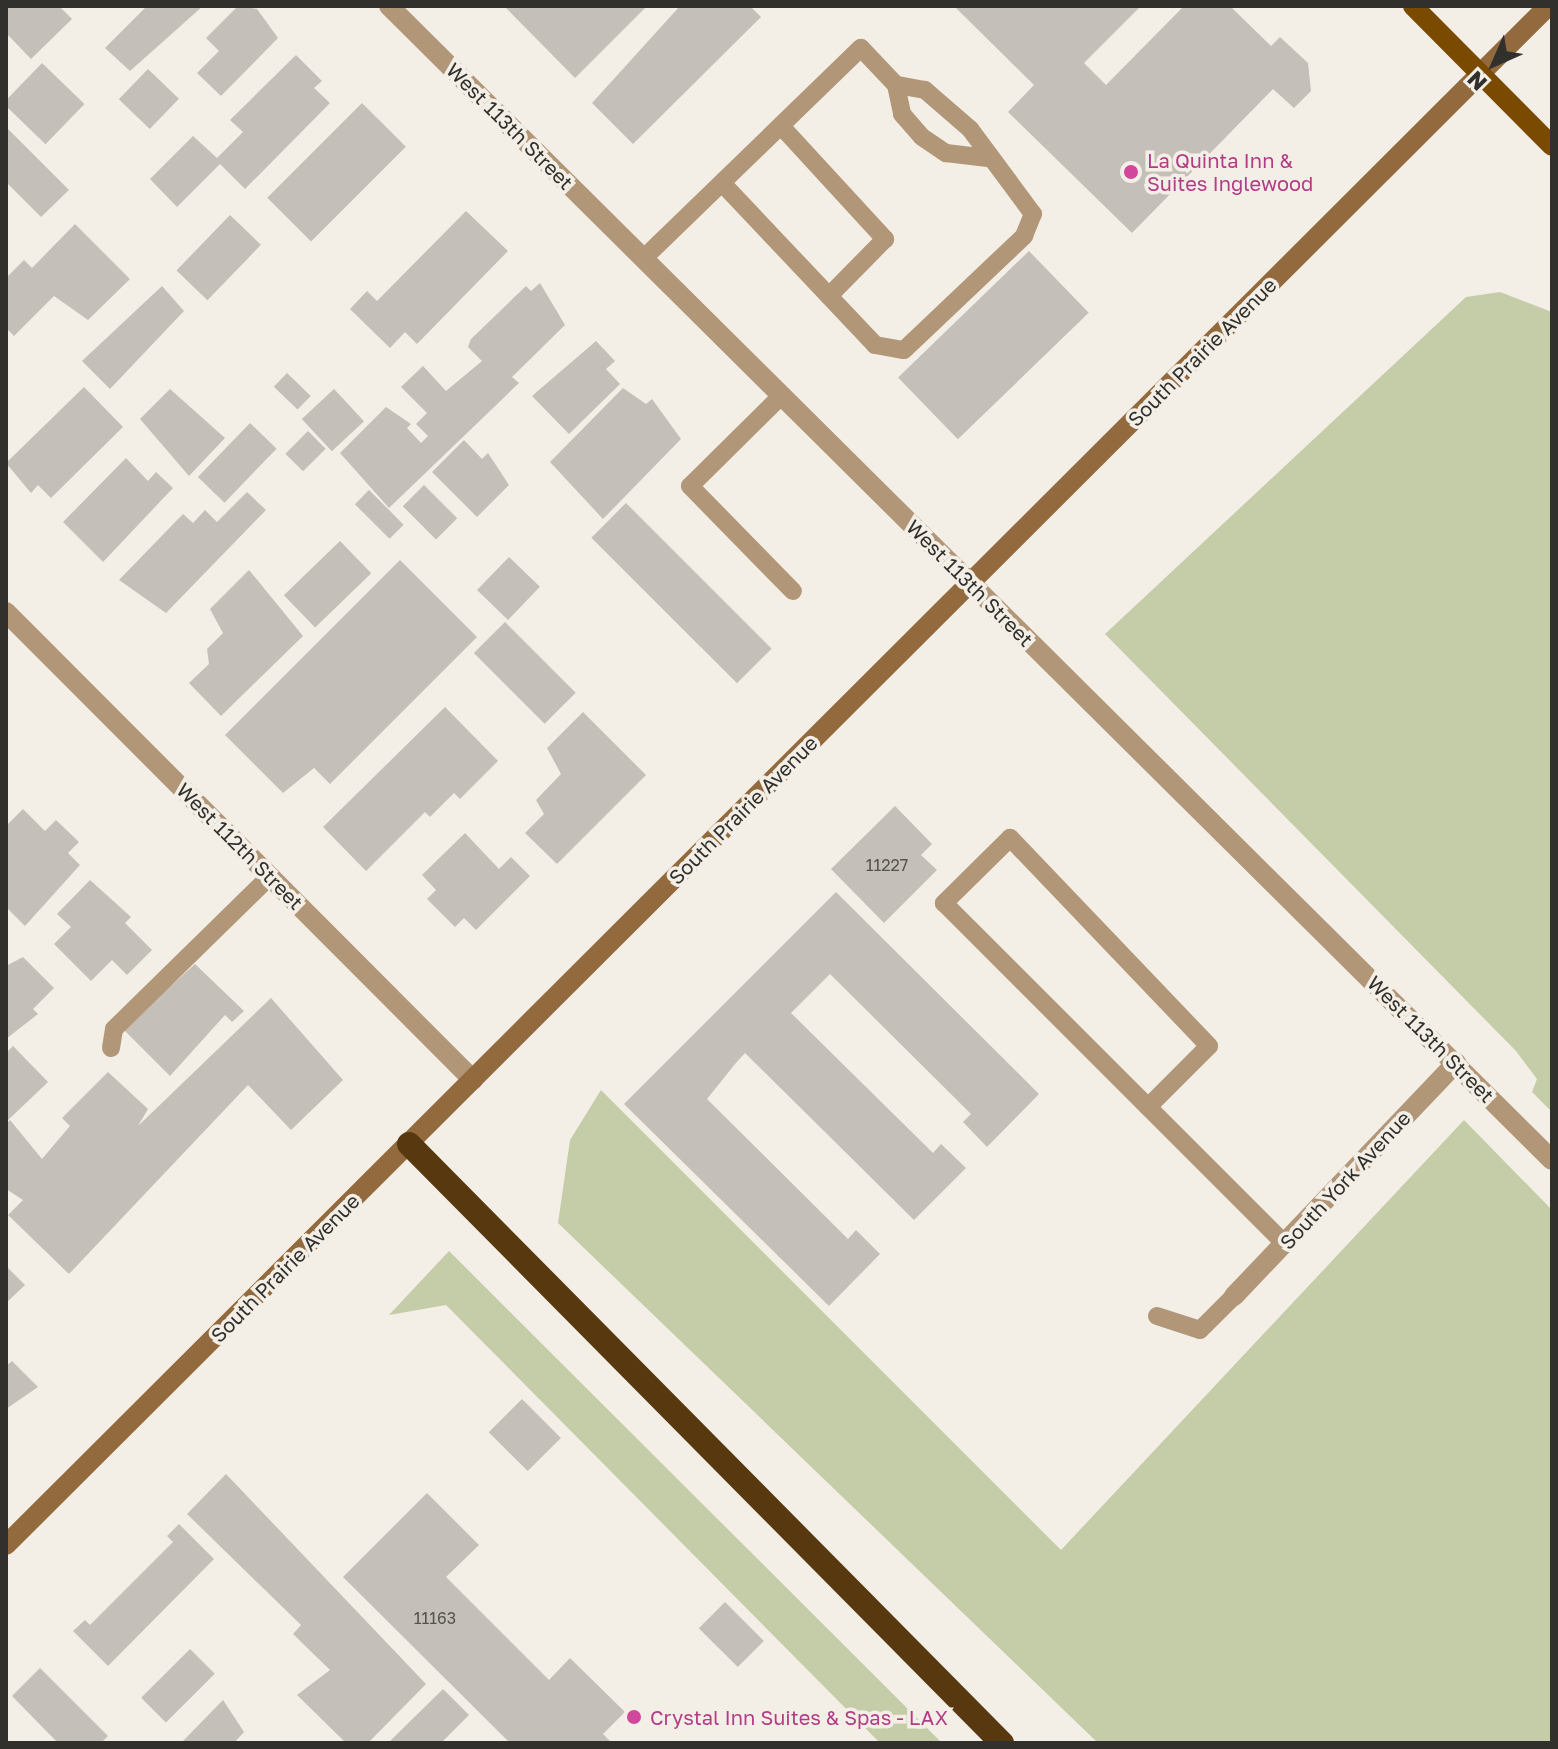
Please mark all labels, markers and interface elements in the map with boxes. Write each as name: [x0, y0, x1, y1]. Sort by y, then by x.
north arrow: [1454, 24, 1534, 104]
street label: West 113th Street: [442, 58, 578, 194]
text: N: [1461, 66, 1492, 97]
place label: La Quinta Inn & Suites Inglewood: [1147, 148, 1313, 195]
marker: La Quinta Inn & Suites Inglewood: [1122, 163, 1140, 181]
street label: South Prairie Avenue: [1123, 273, 1281, 431]
street label: West 113th Street: [902, 515, 1038, 651]
street label: South Prairie Avenue: [664, 731, 822, 889]
street label: West 112th Street: [172, 778, 308, 914]
house number: 11227: [866, 855, 908, 875]
street label: West 113th Street: [1363, 971, 1499, 1107]
street label: South York Avenue: [1275, 1106, 1415, 1254]
street label: South Prairie Avenue: [206, 1189, 364, 1347]
house number: 11163: [414, 1608, 456, 1628]
place label: Crystal Inn Suites & Spas - LAX: [650, 1705, 948, 1729]
marker: Crystal Inn Suites & Spas - LAX: [625, 1708, 643, 1726]

